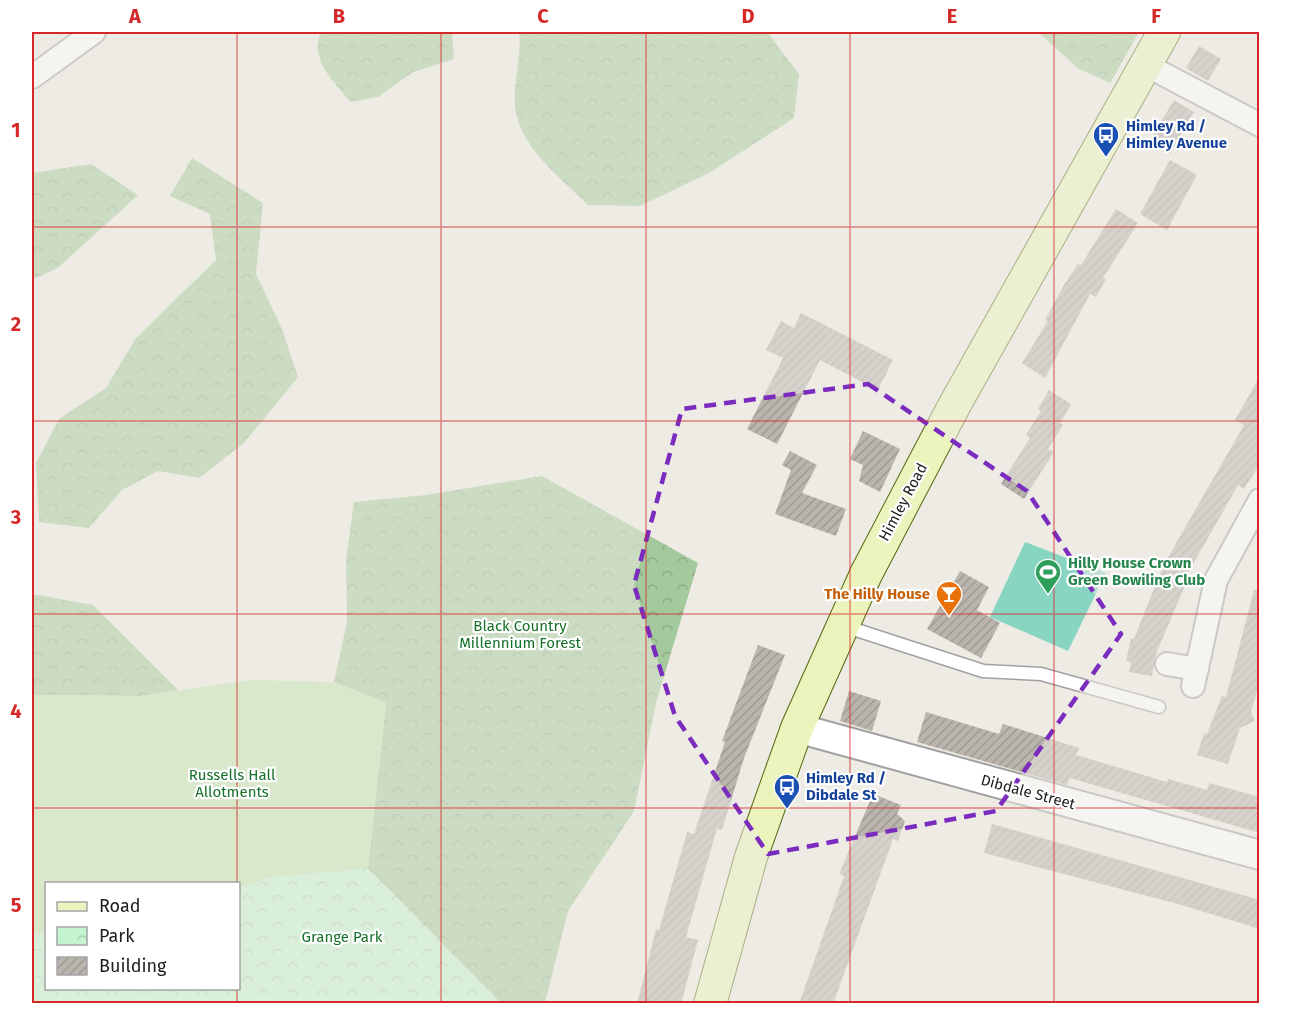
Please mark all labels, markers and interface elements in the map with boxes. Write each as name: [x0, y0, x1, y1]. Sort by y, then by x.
text: A: [128, 4, 142, 28]
text: B: [333, 4, 345, 28]
text: C: [537, 4, 549, 28]
text: D: [741, 4, 755, 28]
text: E: [947, 4, 957, 28]
text: F: [1151, 4, 1161, 28]
place label: Himley Rd / Himley Avenue: [1126, 117, 1227, 152]
text: 1: [11, 118, 21, 142]
bus stop icon: Himley Rd / Himley Avenue: [1091, 120, 1121, 158]
text: 2: [11, 312, 21, 336]
street label: Himley Road: [875, 460, 931, 544]
text: 3: [10, 505, 21, 529]
place label: Hilly House Crown Green Bowiling Club: [1068, 554, 1205, 589]
sports icon: Hilly House Crown Green Bowiling Club: [1033, 557, 1063, 595]
bar icon: The Hilly House: [934, 579, 964, 617]
place label: The Hilly House: [824, 585, 930, 603]
park label: Black Country Millennium Forest: [459, 617, 581, 652]
text: 4: [10, 699, 22, 723]
park label: Russells Hall Allotments: [189, 766, 276, 801]
place label: Himley Rd / Dibdale St: [806, 769, 886, 804]
street label: Dibdale Street: [979, 771, 1078, 813]
bus stop icon: Himley Rd / Dibdale St: [772, 772, 802, 810]
legend: [45, 882, 240, 990]
text: 5: [11, 893, 22, 917]
text: Road: [99, 895, 141, 917]
text: Park: [99, 925, 135, 947]
park label: Grange Park: [302, 928, 383, 946]
text: Building: [99, 955, 167, 977]

